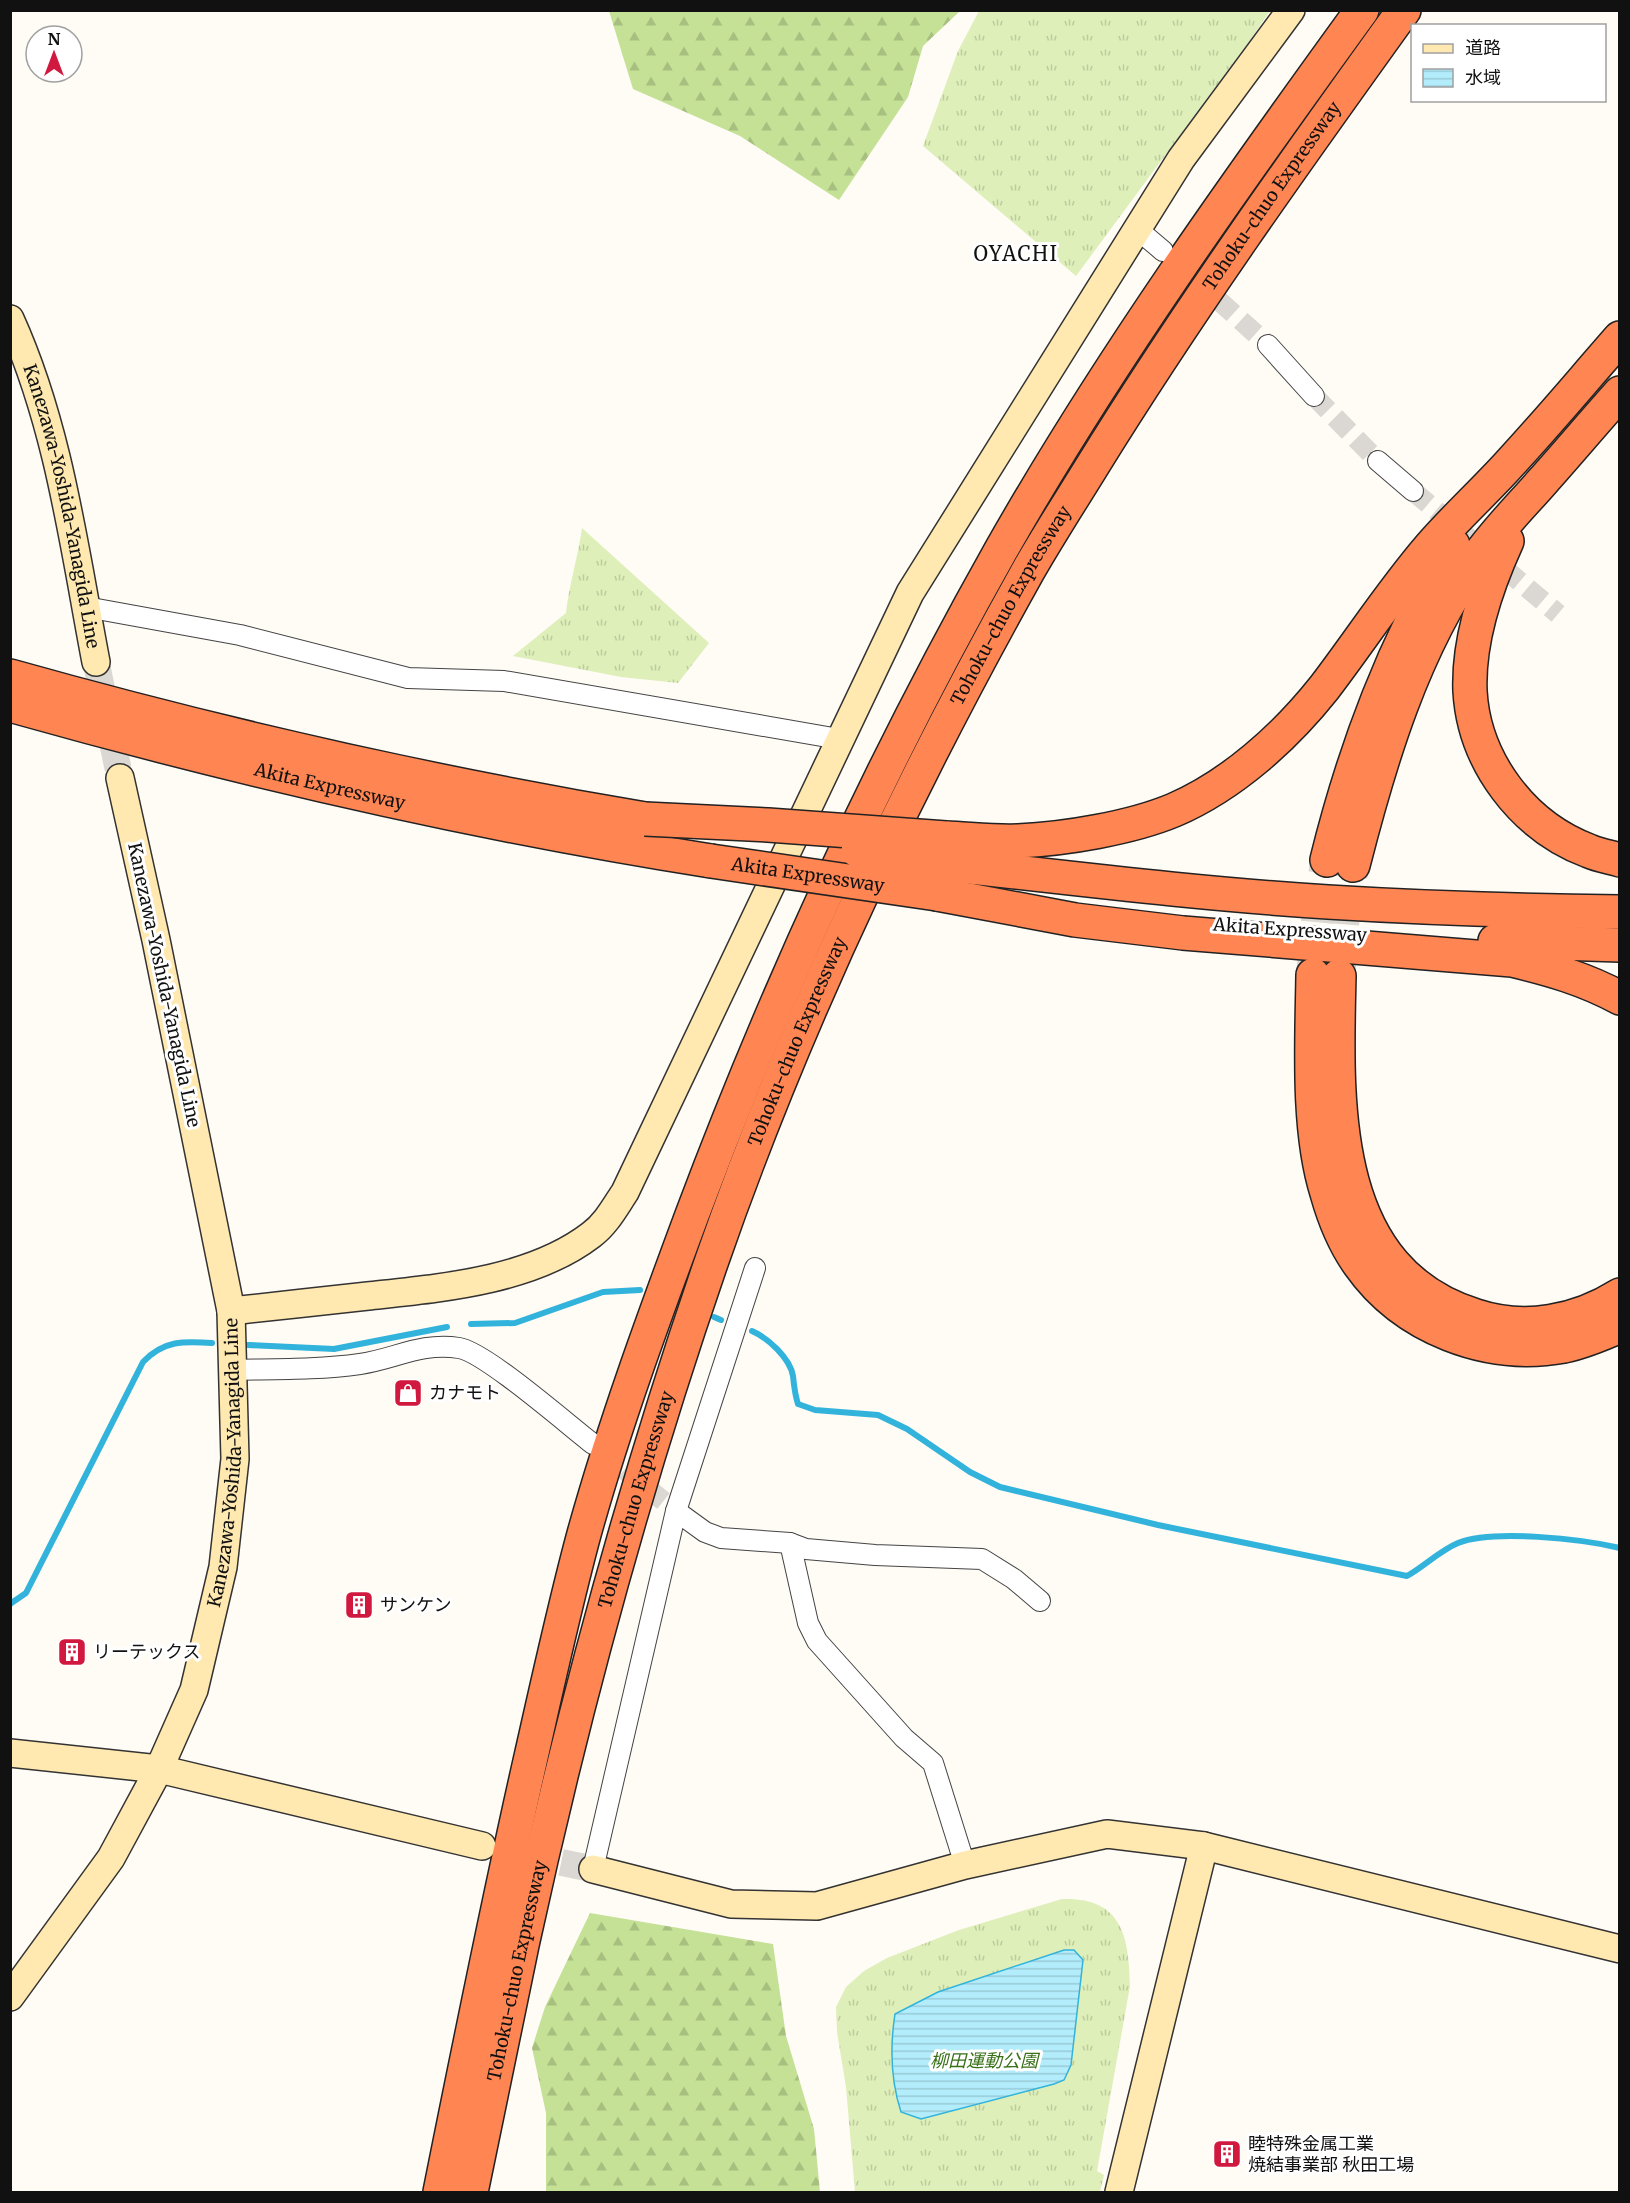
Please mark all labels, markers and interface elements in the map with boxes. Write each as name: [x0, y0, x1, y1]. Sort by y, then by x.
north arrow: [24, 24, 84, 84]
legend: [1411, 24, 1606, 102]
text: N: [48, 29, 61, 49]
text: 道路: [1465, 36, 1501, 59]
text: 水域: [1465, 66, 1501, 89]
street label: Tohoku-chuo Expressway: [1198, 96, 1346, 295]
district label: OYACHI: [973, 241, 1059, 266]
street label: Kanezawa-Yoshida-Yanagida Line: [18, 361, 105, 650]
street label: Tohoku-chuo Expressway: [945, 501, 1076, 709]
street label: Akita Expressway: [251, 757, 408, 815]
street label: Kanezawa-Yoshida-Yanagida Line: [123, 840, 206, 1129]
street label: Akita Expressway: [729, 852, 887, 897]
street label: Akita Expressway: [1211, 913, 1368, 946]
street label: Tohoku-chuo Expressway: [743, 933, 852, 1150]
street label: Kanezawa-Yoshida-Yanagida Line: [202, 1318, 246, 1609]
shop icon: カナモト: [392, 1377, 424, 1409]
place label: カナモト: [429, 1381, 501, 1404]
street label: Tohoku-chuo Expressway: [593, 1388, 679, 1611]
building icon: サンケン: [343, 1589, 375, 1621]
place label: サンケン: [380, 1593, 451, 1616]
building icon: リーテックス: [56, 1636, 88, 1668]
place label: リーテックス: [93, 1640, 200, 1663]
street label: Tohoku-chuo Expressway: [482, 1857, 552, 2083]
park label: 柳田運動公園: [930, 2049, 1041, 2072]
place label: 睦特殊金属工業 焼結事業部 秋田工場: [1248, 2132, 1414, 2176]
building icon: 睦特殊金属工業 焼結事業部 秋田工場: [1211, 2138, 1243, 2170]

